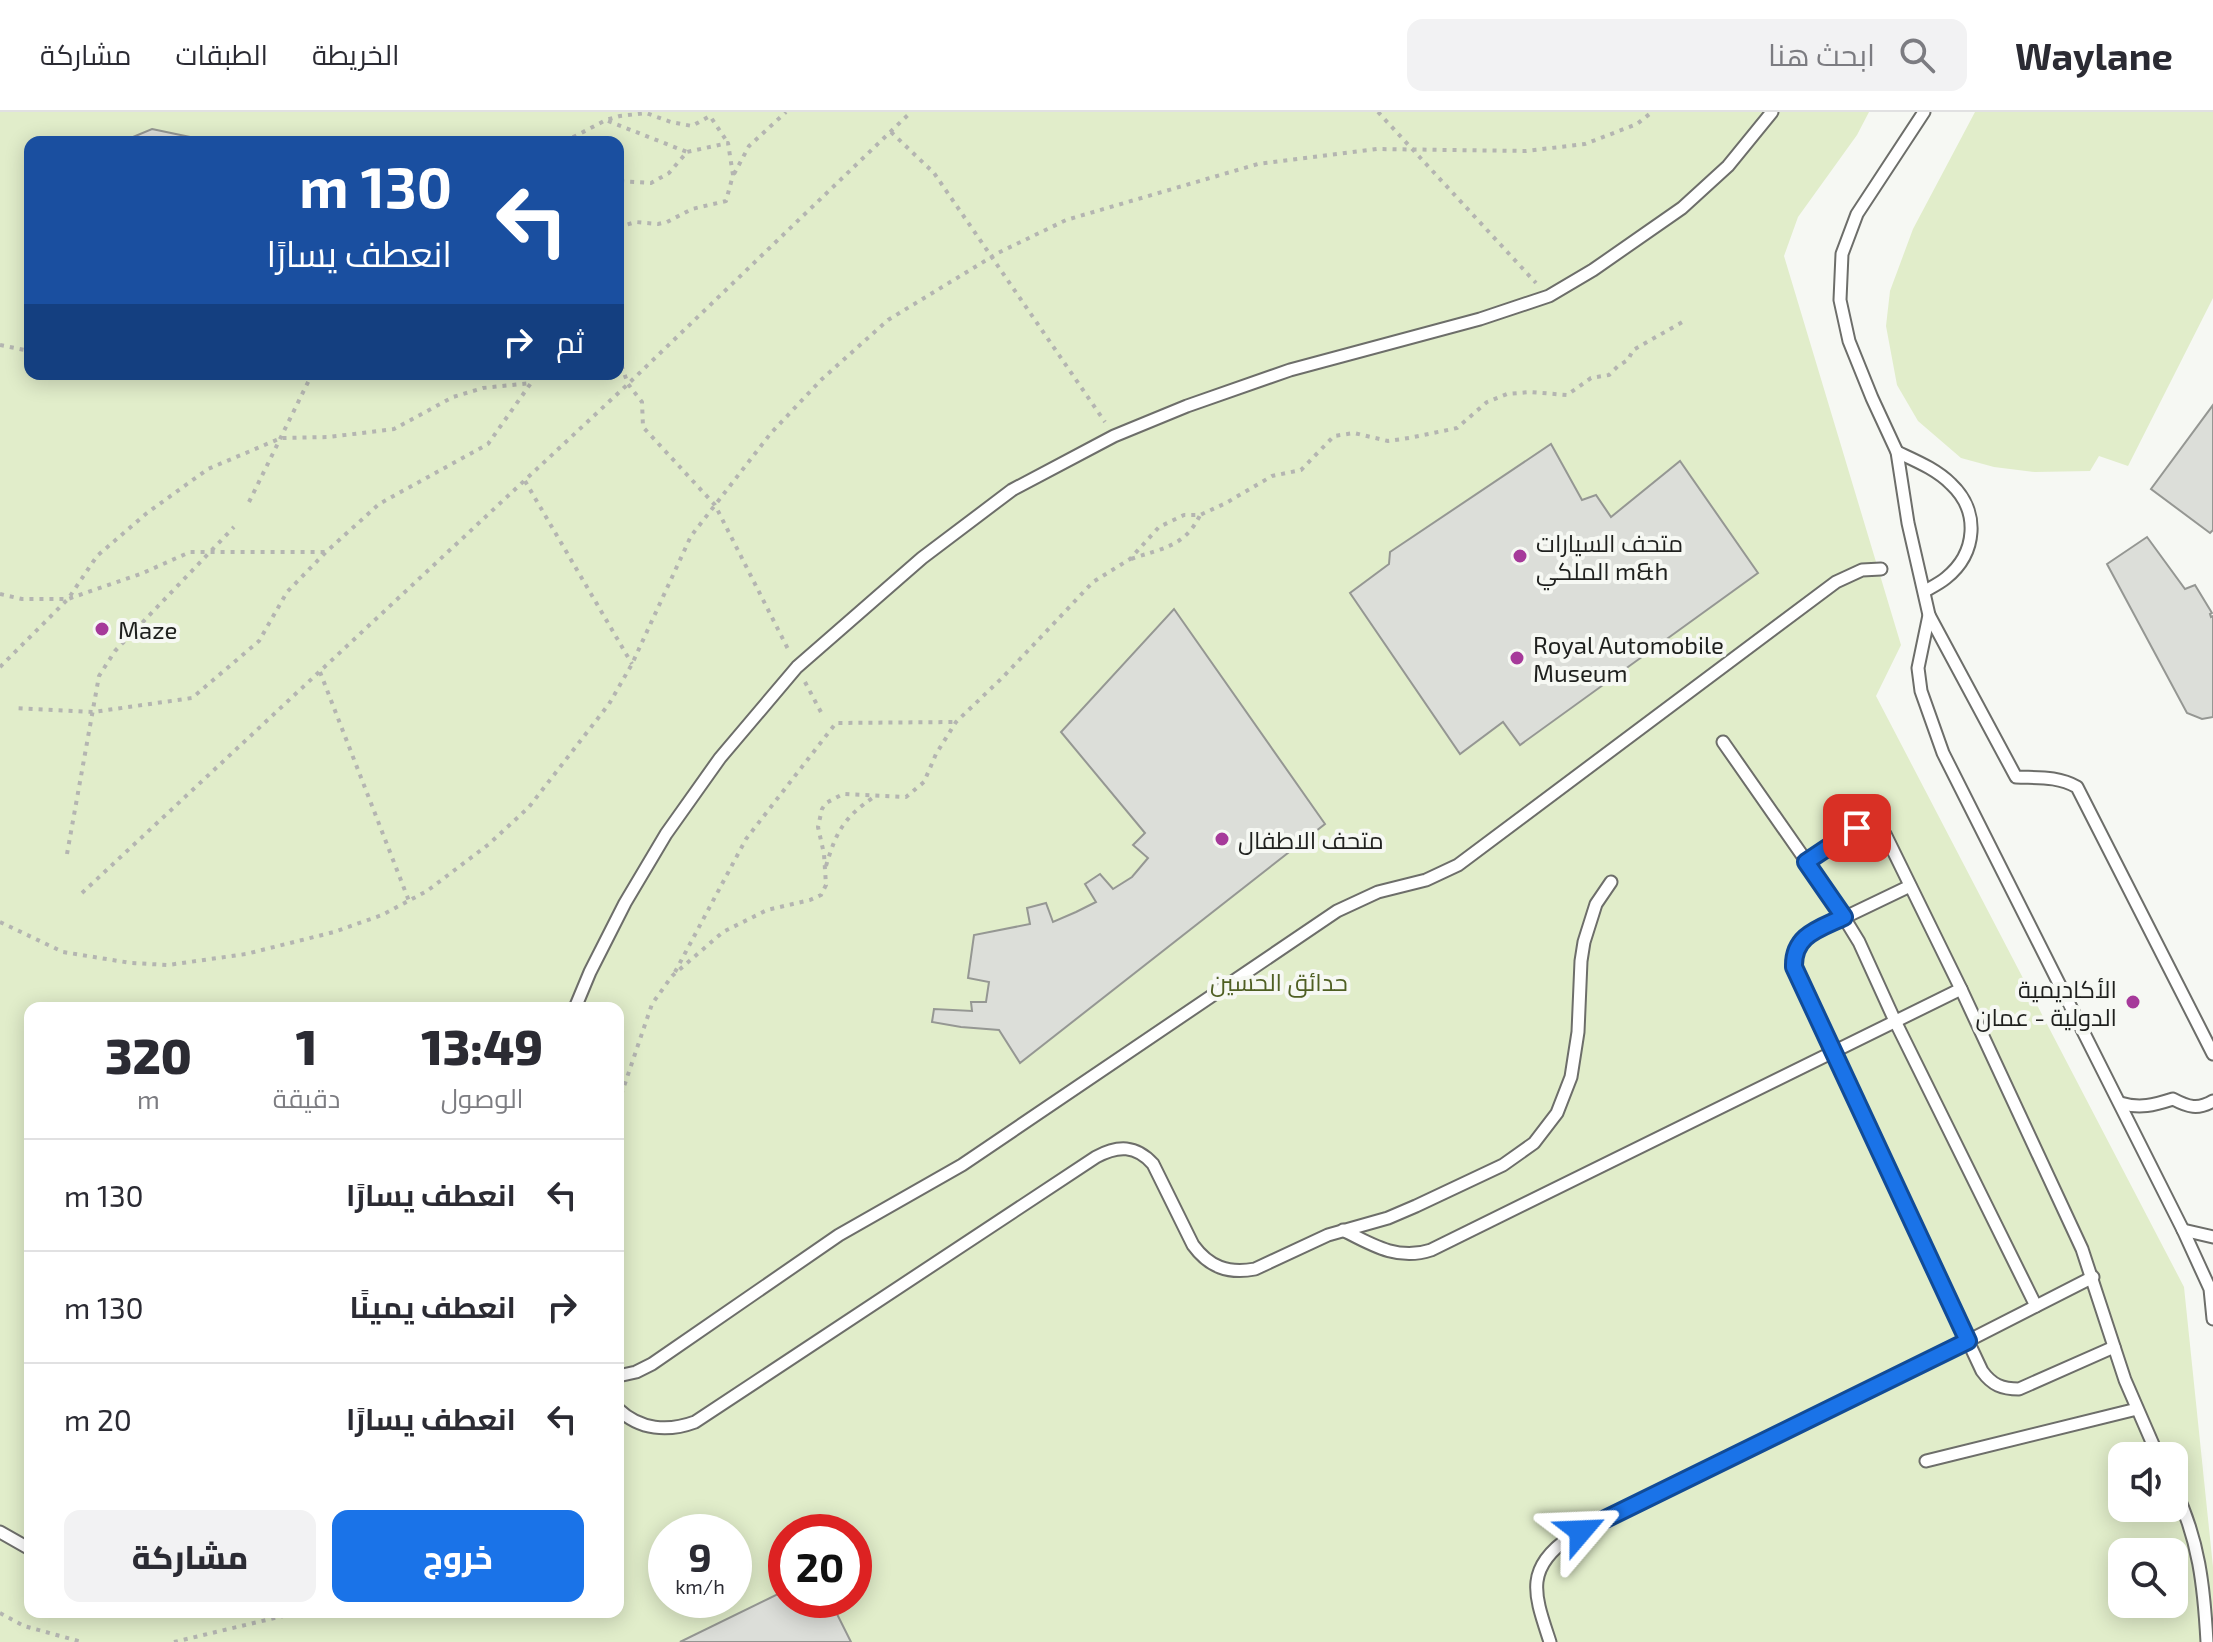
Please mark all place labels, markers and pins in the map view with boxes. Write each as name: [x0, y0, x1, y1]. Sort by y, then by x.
place label: متحف السيارات الملكي m&h: [1536, 528, 1683, 591]
marker: متحف السيارات الملكي m&h: [1511, 547, 1529, 565]
place label: Maze: [118, 615, 177, 644]
marker: Maze: [93, 620, 111, 638]
place label: Royal Automobile Museum: [1533, 630, 1724, 687]
marker: Royal Automobile Museum: [1508, 649, 1526, 667]
pin: [1823, 794, 1891, 862]
place label: متحف الاطفال: [1238, 825, 1384, 855]
marker: متحف الاطفال: [1213, 830, 1231, 848]
place label: الأكاديمية الدولية - عمان: [1976, 974, 2117, 1032]
marker: الأكاديمية الدولية - عمان: [2124, 993, 2142, 1011]

